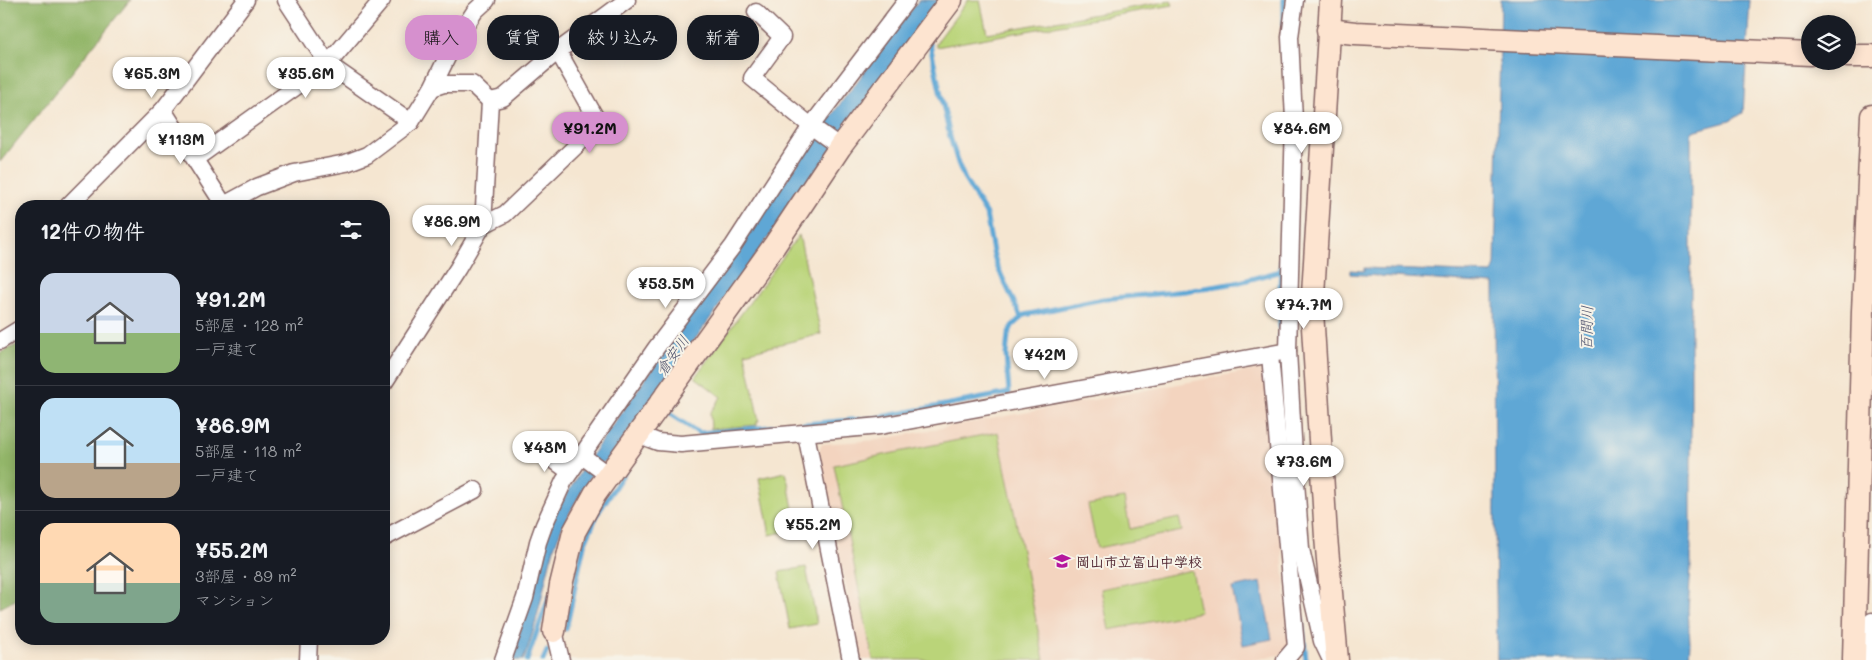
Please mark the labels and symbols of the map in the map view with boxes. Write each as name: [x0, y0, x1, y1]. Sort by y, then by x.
pin: ¥65.3M: [111, 56, 193, 99]
pin: ¥35.6M: [265, 56, 347, 99]
pin: ¥91.2M: [549, 112, 631, 154]
pin: ¥84.6M: [1261, 112, 1343, 154]
pin: ¥113M: [146, 122, 216, 165]
pin: ¥86.9M: [411, 204, 493, 247]
pin: ¥53.5M: [625, 266, 707, 309]
pin: ¥74.7M: [1263, 288, 1345, 330]
water label: 百間川: [1576, 305, 1596, 351]
water label: 倉安川: [651, 331, 693, 379]
pin: ¥42M: [1015, 338, 1075, 380]
pin: ¥48M: [515, 430, 575, 473]
pin: ¥73.6M: [1263, 444, 1345, 487]
pin: ¥55.2M: [772, 508, 854, 550]
school or university icon: 岡山市立富山中学校: [1052, 551, 1072, 571]
place label: 岡山市立富山中学校: [1076, 552, 1202, 571]

